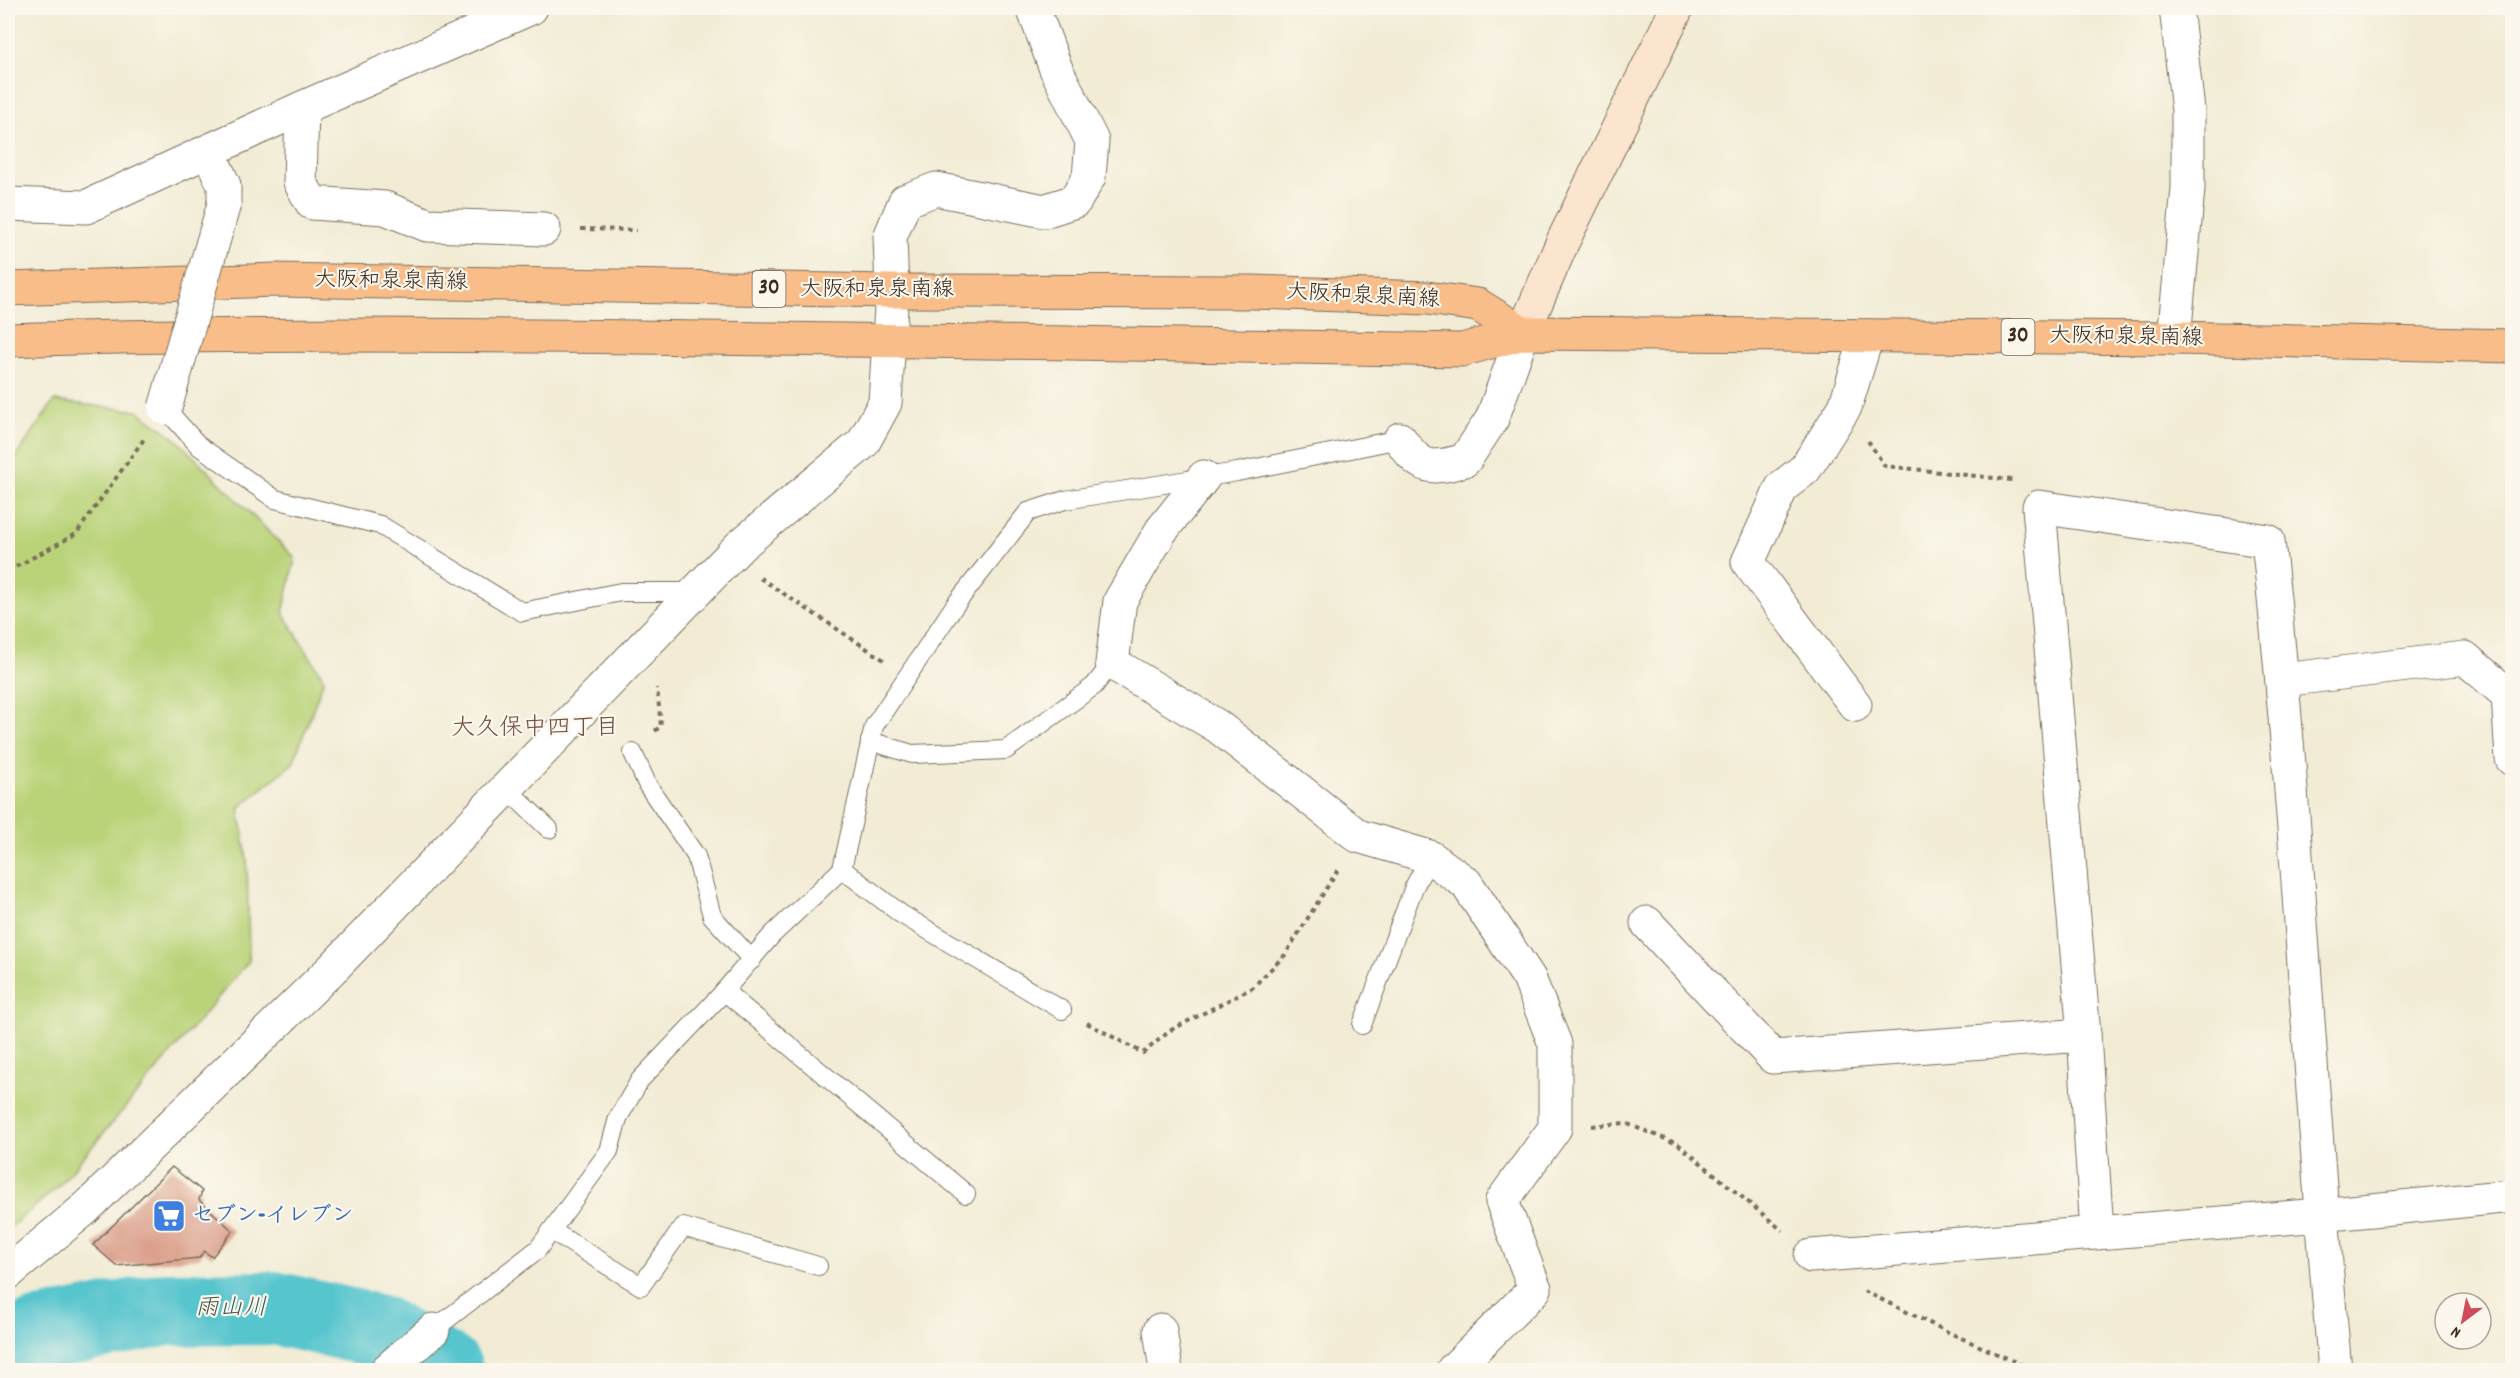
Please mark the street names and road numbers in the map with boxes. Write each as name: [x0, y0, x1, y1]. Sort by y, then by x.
street label: 大阪和泉泉南線: [314, 265, 468, 299]
road number: 30: [752, 271, 786, 307]
street label: 大阪和泉泉南線: [800, 275, 954, 306]
street label: 大阪和泉泉南線: [1285, 277, 1441, 317]
road number: 30: [2002, 319, 2034, 355]
street label: 大阪和泉泉南線: [2049, 321, 2203, 355]

